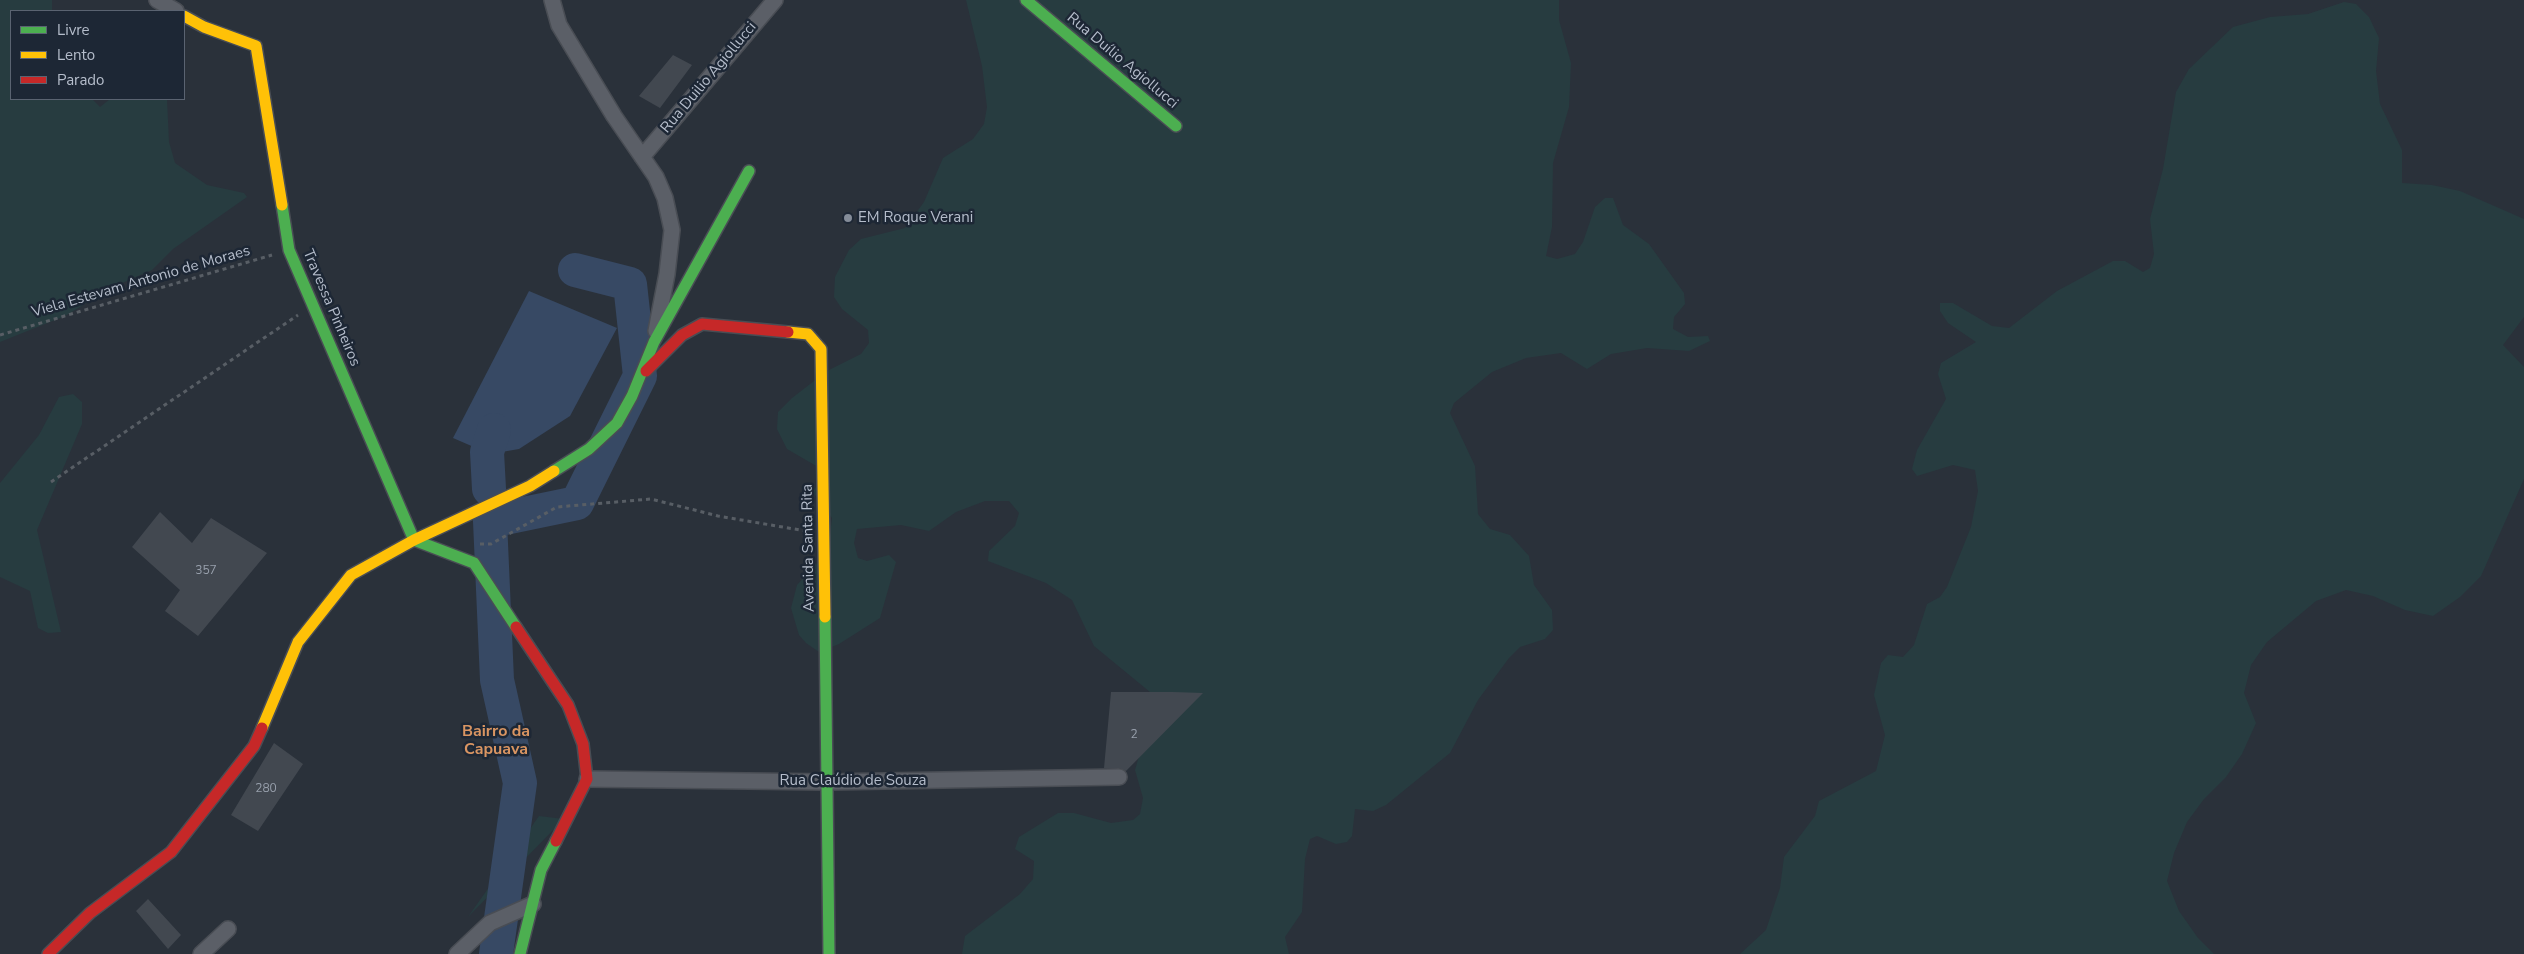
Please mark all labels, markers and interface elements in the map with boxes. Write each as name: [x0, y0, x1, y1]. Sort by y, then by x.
street label: Rua Duílio Agiollucci: [1063, 9, 1181, 113]
legend: [10, 10, 185, 100]
street label: Rua Duilio Agiollucci: [657, 19, 761, 137]
text: Livre: [57, 20, 90, 40]
text: Lento: [57, 45, 95, 65]
text: Parado: [57, 70, 104, 90]
place label: EM Roque Verani: [858, 209, 973, 227]
marker: EM Roque Verani: [842, 212, 854, 224]
street label: Viela Estevam Antonio de Moraes: [30, 242, 252, 322]
street label: Travessa Pinheiros: [298, 247, 364, 369]
street label: Avenida Santa Rita: [799, 484, 819, 612]
house number: 357: [195, 564, 217, 578]
district label: Bairro da Capuava: [462, 722, 530, 760]
house number: 2: [1130, 728, 1138, 742]
street label: Rua Claúdio de Souza: [780, 772, 926, 790]
house number: 280: [255, 782, 277, 796]

